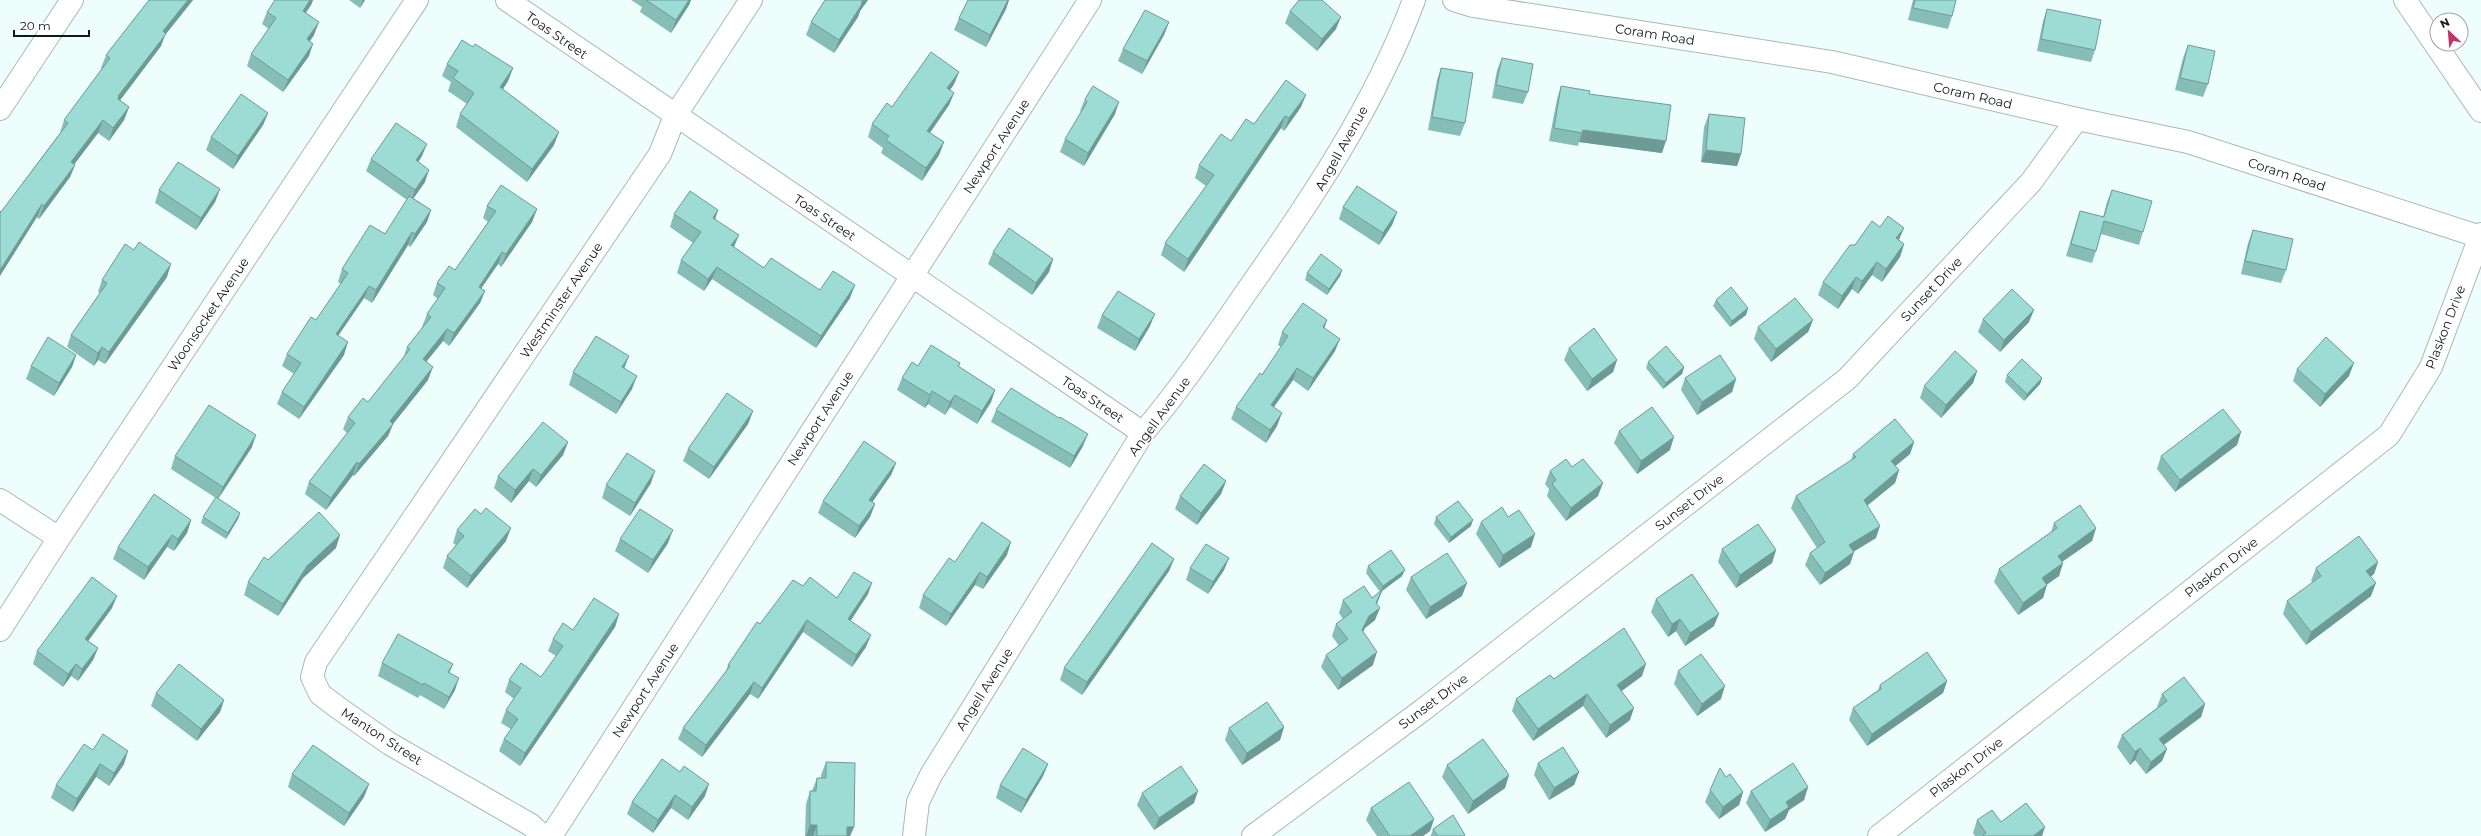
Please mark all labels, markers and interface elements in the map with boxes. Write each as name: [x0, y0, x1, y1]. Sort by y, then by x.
street label: Toas Street: [523, 8, 591, 62]
scale bar: [14, 12, 89, 38]
north arrow: [2429, 12, 2469, 52]
text: N: [2438, 15, 2452, 31]
text: 20 m: [20, 18, 51, 33]
street label: Coram Road: [1614, 20, 1696, 48]
street label: Coram Road: [1932, 78, 2014, 112]
street label: Newport Avenue: [959, 95, 1033, 196]
street label: Angell Avenue: [1311, 103, 1371, 193]
street label: Coram Road: [2246, 154, 2328, 194]
street label: Toas Street: [791, 190, 859, 244]
street label: Westminster Avenue: [516, 239, 606, 361]
street label: Sunset Drive: [1897, 253, 1965, 325]
street label: Woonsocket Avenue: [164, 254, 252, 374]
street label: Plaskon Drive: [2422, 283, 2468, 371]
street label: Newport Avenue: [783, 367, 857, 468]
street label: Toas Street: [1059, 372, 1127, 426]
street label: Angell Avenue: [1125, 373, 1193, 459]
street label: Sunset Drive: [1652, 470, 1727, 534]
street label: Plaskon Drive: [2181, 533, 2261, 601]
street label: Newport Avenue: [608, 639, 682, 740]
street label: Angell Avenue: [952, 645, 1016, 733]
street label: Sunset Drive: [1395, 670, 1471, 732]
street label: Manton Street: [338, 704, 426, 768]
street label: Plaskon Drive: [1926, 733, 2006, 801]

